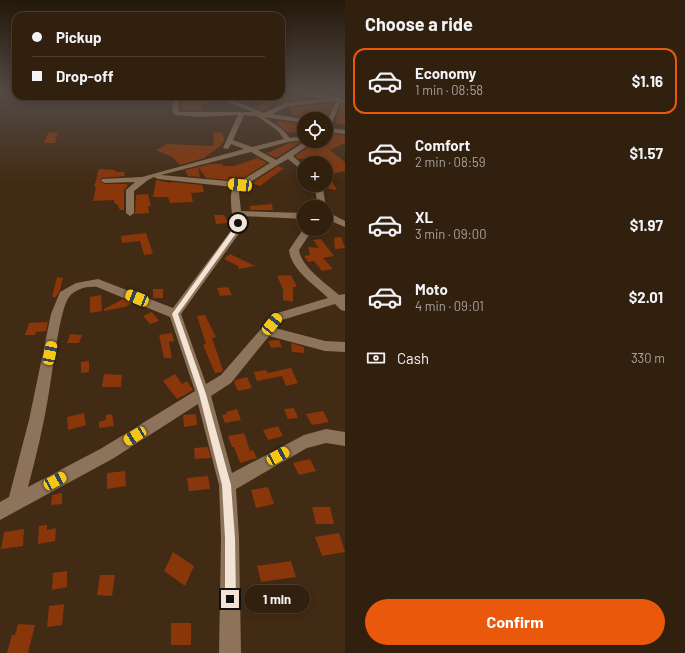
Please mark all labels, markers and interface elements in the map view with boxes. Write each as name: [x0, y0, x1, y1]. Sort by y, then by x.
text: Choose a ride: [365, 13, 473, 35]
text: Pickup: [56, 28, 102, 46]
icon: car: [367, 63, 403, 99]
text: Economy: [415, 64, 476, 82]
text: Drop-off: [56, 67, 114, 85]
text: $1.16: [632, 72, 663, 90]
text: 1 min · 08:58: [415, 82, 483, 98]
map controls: [297, 112, 333, 236]
button: locate: [297, 112, 333, 148]
icon: car: [367, 135, 403, 171]
text: Comfort: [415, 136, 470, 154]
text: $1.57: [630, 144, 663, 162]
text: 2 min · 08:59: [415, 154, 486, 170]
button: +: [297, 156, 333, 192]
car: [227, 178, 253, 192]
button: −: [297, 200, 333, 236]
icon: car: [367, 207, 403, 243]
text: XL: [415, 208, 433, 226]
route start: [229, 214, 247, 232]
text: $1.97: [630, 216, 663, 234]
text: 3 min · 09:00: [415, 226, 487, 242]
icon: car: [367, 279, 403, 315]
text: Moto: [415, 280, 448, 298]
car: [124, 288, 150, 308]
text: $2.01: [629, 288, 663, 306]
text: 4 min · 09:01: [415, 298, 484, 314]
car: [260, 311, 284, 337]
car: [42, 340, 58, 366]
icon: cash: [365, 347, 387, 369]
text: Cash: [397, 349, 429, 367]
text: 330 m: [631, 350, 665, 366]
car: [122, 425, 148, 447]
car: [265, 445, 291, 467]
car: [42, 470, 68, 492]
callout: 1 min: [244, 585, 310, 613]
route end: [221, 590, 239, 608]
text: 1 min: [263, 591, 291, 607]
button: Confirm: [365, 599, 665, 645]

